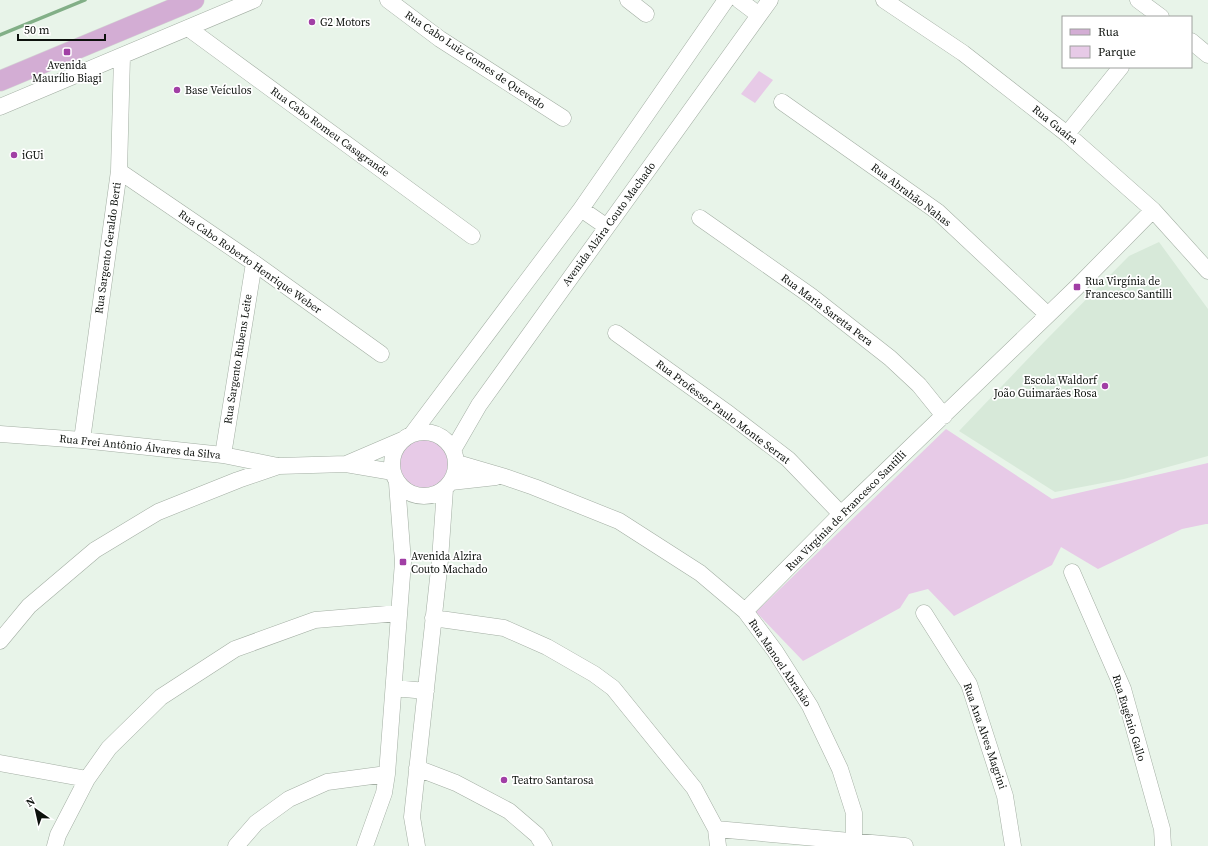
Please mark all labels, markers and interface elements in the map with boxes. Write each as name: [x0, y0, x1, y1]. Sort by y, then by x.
street label: Rua Cabo Luiz Gomes de Quevedo: [402, 7, 548, 113]
place label: G2 Motors: [320, 15, 370, 30]
scale bar: [18, 16, 105, 42]
legend: [1062, 16, 1192, 68]
marker: G2 Motors: [307, 17, 317, 27]
text: 50 m: [24, 22, 50, 38]
text: Rua: [1098, 24, 1120, 40]
text: Parque: [1098, 44, 1136, 60]
marker: Avenida Maurílio Biagi: [62, 47, 72, 57]
place label: Avenida Maurílio Biagi: [32, 58, 102, 86]
place label: Base Veículos: [185, 83, 252, 98]
street label: Rua Cabo Romeu Casagrande: [267, 84, 393, 181]
marker: Base Veículos: [172, 85, 182, 95]
street label: Rua Guaíra: [1029, 102, 1081, 148]
place label: iGUi: [22, 148, 44, 163]
marker: iGUi: [9, 150, 19, 160]
street label: Avenida Alzira Couto Machado: [559, 159, 659, 289]
street label: Rua Abrahão Nahas: [868, 160, 954, 230]
street label: Rua Sargento Geraldo Berti: [91, 181, 125, 315]
street label: Rua Cabo Roberto Henrique Weber: [175, 207, 325, 318]
street label: Rua Maria Saretta Pera: [778, 270, 876, 350]
place label: Rua Virgínia de Francesco Santilli: [1085, 274, 1172, 302]
marker: Rua Virgínia de Francesco Santilli: [1072, 282, 1082, 292]
street label: Rua Sargento Rubens Leite: [220, 293, 256, 425]
street label: Rua Professor Paulo Monte Serrat: [653, 356, 794, 468]
place label: Escola Waldorf João Guimarães Rosa: [993, 373, 1098, 401]
marker: Escola Waldorf João Guimarães Rosa: [1100, 381, 1110, 391]
street label: Rua Frei Antônio Álvares da Silva: [59, 431, 222, 463]
street label: Rua Virgínia de Francesco Santilli: [782, 447, 910, 575]
place label: Avenida Alzira Couto Machado: [411, 549, 488, 577]
marker: Avenida Alzira Couto Machado: [398, 557, 408, 567]
street label: Rua Manoel Abrahão: [745, 616, 815, 710]
street label: Rua Eugênio Gallo: [1109, 673, 1149, 763]
street label: Rua Ana Alves Magrini: [960, 681, 1010, 791]
place label: Teatro Santarosa: [512, 773, 594, 788]
marker: Teatro Santarosa: [499, 775, 509, 785]
north arrow: [16, 790, 56, 830]
text: N: [23, 794, 38, 811]

